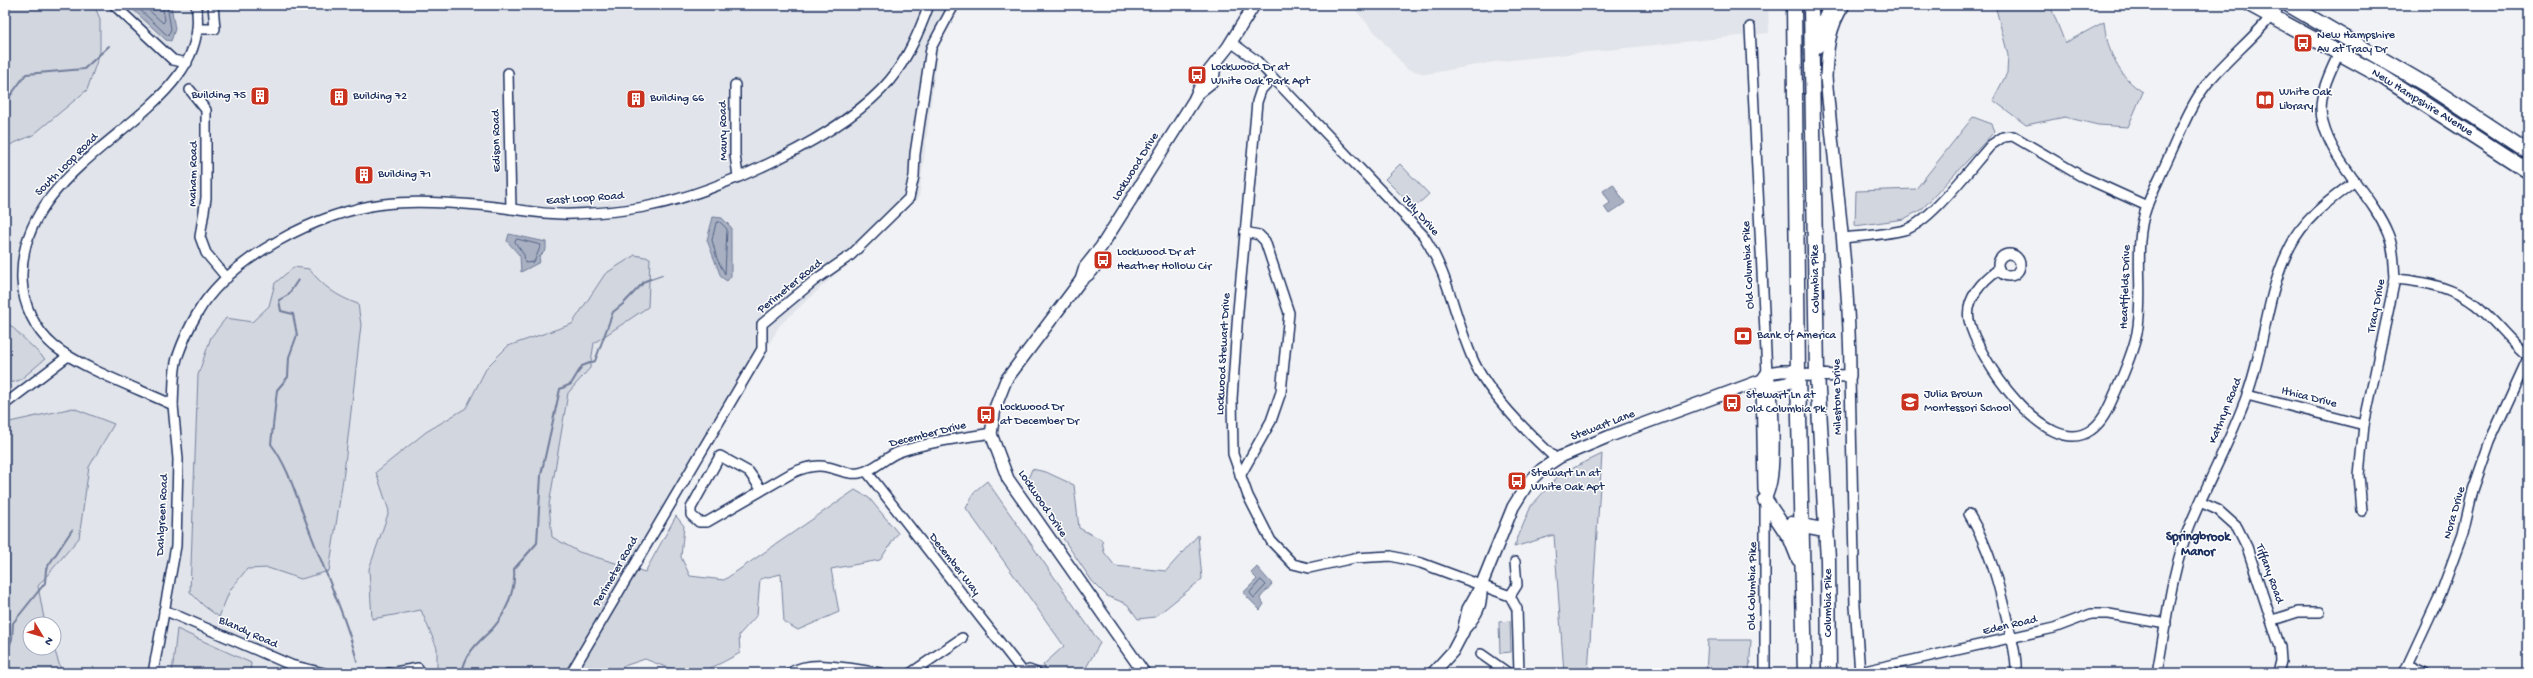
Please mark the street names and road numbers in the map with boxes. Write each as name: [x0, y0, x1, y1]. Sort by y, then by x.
street label: New Hampshire Avenue: [2369, 66, 2476, 140]
street label: Maury Road: [716, 100, 732, 161]
street label: Edison Road: [489, 109, 505, 172]
street label: South Loop Road: [33, 130, 102, 199]
street label: Lockwood Drive: [1109, 130, 1163, 204]
street label: Maham Road: [186, 140, 202, 207]
street label: East Loop Road: [546, 189, 625, 209]
street label: July Drive: [1398, 193, 1442, 240]
street label: Old Columbia Pike: [1740, 220, 1758, 310]
street label: Columbia Pike: [1808, 244, 1824, 313]
street label: Heartfields Drive: [2118, 244, 2134, 329]
street label: Perimeter Road: [754, 256, 826, 318]
street label: Tracy Drive: [2365, 277, 2389, 335]
street label: Lockwood Stewart Drive: [1214, 292, 1234, 416]
street label: Milestone Drive: [1830, 358, 1846, 435]
street label: Kathryn Road: [2206, 375, 2246, 446]
street label: Ithica Drive: [2280, 384, 2339, 412]
street label: Stewart Lane: [1569, 407, 1638, 445]
street label: December Drive: [887, 419, 969, 452]
street label: Lockwood Drive: [1014, 468, 1070, 541]
street label: Dahlgreen Road: [154, 473, 172, 557]
street label: Nora Drive: [2441, 484, 2469, 541]
street label: December Way: [925, 530, 983, 599]
street label: Perimeter Road: [590, 534, 642, 610]
street label: Old Columbia Pike: [1745, 541, 1761, 630]
street label: Tiffany Road: [2251, 542, 2286, 606]
street label: Columbia Pike: [1822, 568, 1836, 637]
street label: Blandy Road: [215, 613, 281, 653]
street label: Eden Road: [1981, 613, 2040, 639]

